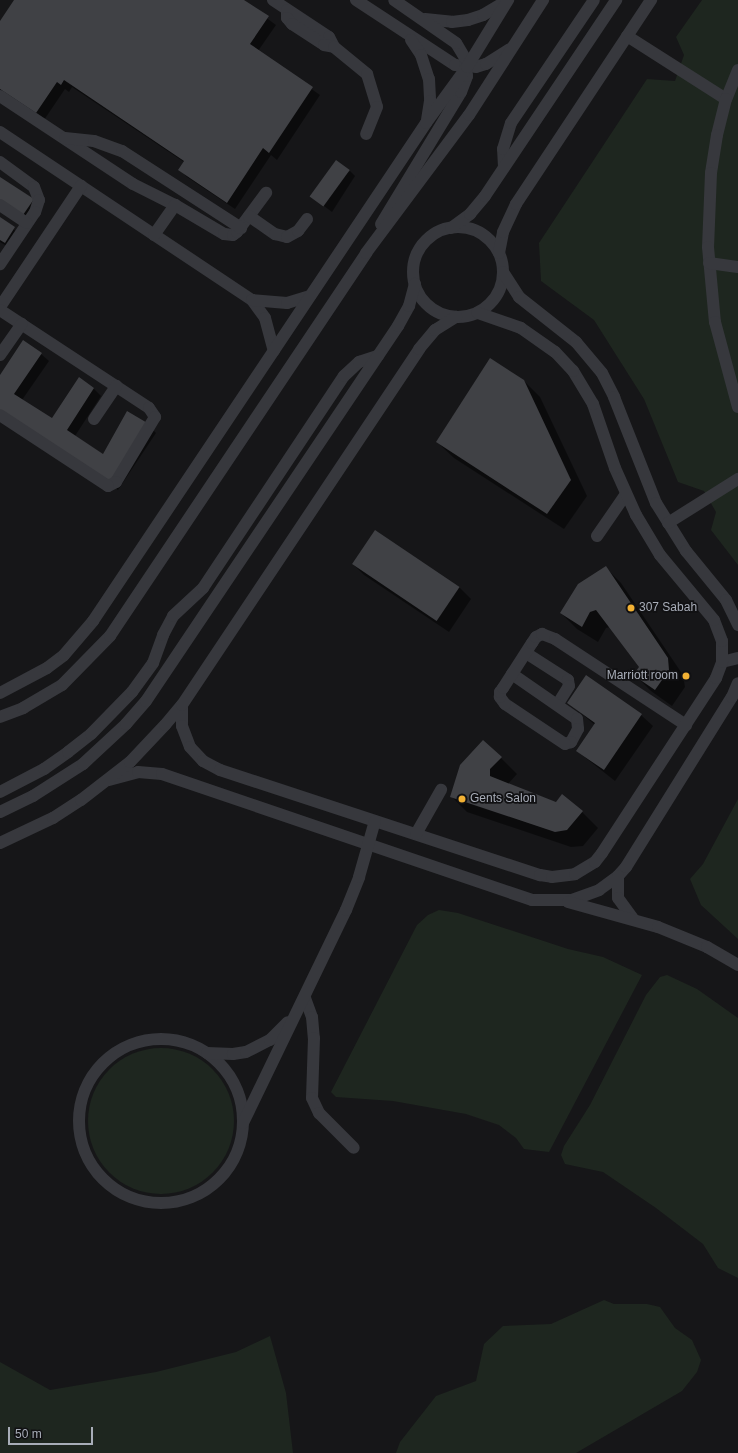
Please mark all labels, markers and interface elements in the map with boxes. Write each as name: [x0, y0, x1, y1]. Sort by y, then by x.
place label: 307 Sabah: [639, 601, 697, 615]
marker: 307 Sabah: [626, 603, 636, 613]
place label: Marriott room: [607, 669, 678, 683]
marker: Marriott room: [681, 671, 691, 681]
place label: Gents Salon: [470, 792, 536, 806]
marker: Gents Salon: [457, 794, 467, 804]
scale bar: [10, 1419, 95, 1445]
text: 50 m: [15, 1427, 42, 1441]

